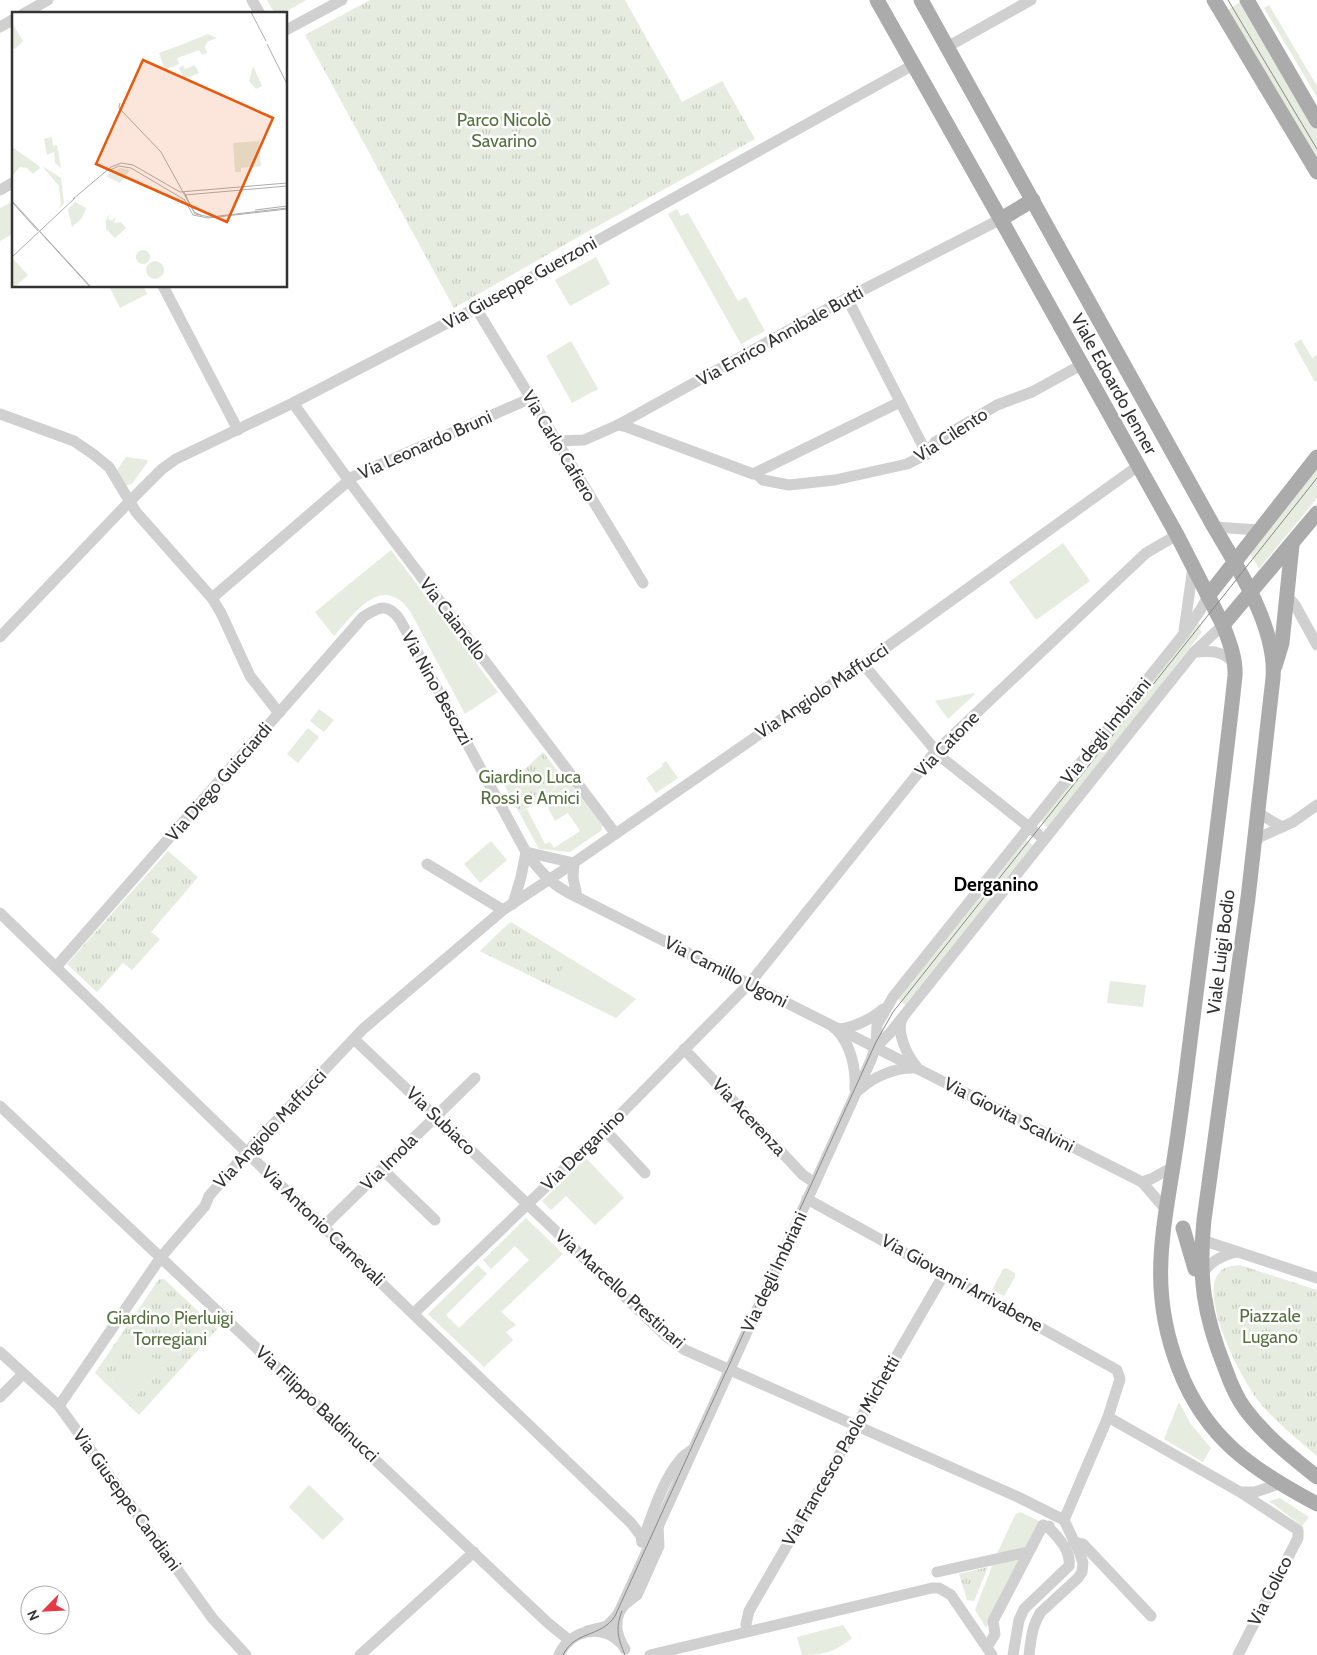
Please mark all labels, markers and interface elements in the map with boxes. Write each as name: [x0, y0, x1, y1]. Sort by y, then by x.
inset map: [12, 12, 288, 288]
park label: Parco Nicolò Savarino: [457, 109, 551, 152]
street label: Via Giuseppe Guerzoni: [440, 232, 600, 334]
street label: Via Enrico Annibale Butti: [693, 281, 867, 391]
street label: Viale Edoardo Jenner: [1066, 310, 1162, 459]
street label: Via Carlo Cafiero: [517, 386, 601, 506]
street label: Via Cilento: [910, 403, 992, 467]
street label: Via Leonardo Bruni: [355, 406, 495, 484]
street label: Via Caianello: [415, 573, 491, 665]
street label: Via Nino Besozzi: [397, 627, 477, 749]
street label: Via Angiolo Maffucci: [752, 639, 892, 743]
street label: Via degli Imbriani: [1056, 673, 1156, 789]
street label: Via Catone: [910, 707, 984, 781]
street label: Via Diego Guicciardi: [161, 718, 277, 846]
park label: Giardino Luca Rossi e Amici: [479, 766, 582, 809]
district label: Derganino: [954, 873, 1039, 896]
street label: Viale Luigi Bodio: [1202, 888, 1240, 1016]
street label: Via Camillo Ugoni: [661, 931, 791, 1013]
street label: Via Angiolo Maffucci: [209, 1065, 331, 1193]
street label: Via Giovita Scalvini: [940, 1073, 1078, 1157]
street label: Via Acerenza: [707, 1074, 791, 1161]
street label: Via Subiaco: [402, 1082, 481, 1160]
street label: Via Derganino: [537, 1105, 629, 1195]
street label: Via Imola: [356, 1129, 422, 1195]
street label: Via Antonio Carnevali: [257, 1161, 389, 1291]
street label: Via degli Imbriani: [736, 1208, 812, 1336]
street label: Via Marcello Prestinari: [551, 1225, 689, 1353]
street label: Via Giovanni Arrivabene: [877, 1229, 1047, 1337]
park label: Piazzale Lugano: [1239, 1305, 1301, 1348]
park label: Giardino Pierluigi Torregiani: [106, 1307, 234, 1350]
street label: Via Filippo Baldinucci: [251, 1341, 383, 1467]
street label: Via Francesco Paolo Michetti: [777, 1352, 905, 1550]
street label: Via Giuseppe Candiani: [68, 1425, 186, 1575]
street label: Via Colico: [1243, 1552, 1297, 1629]
north arrow: [20, 1585, 70, 1635]
text: N: [23, 1607, 43, 1623]

